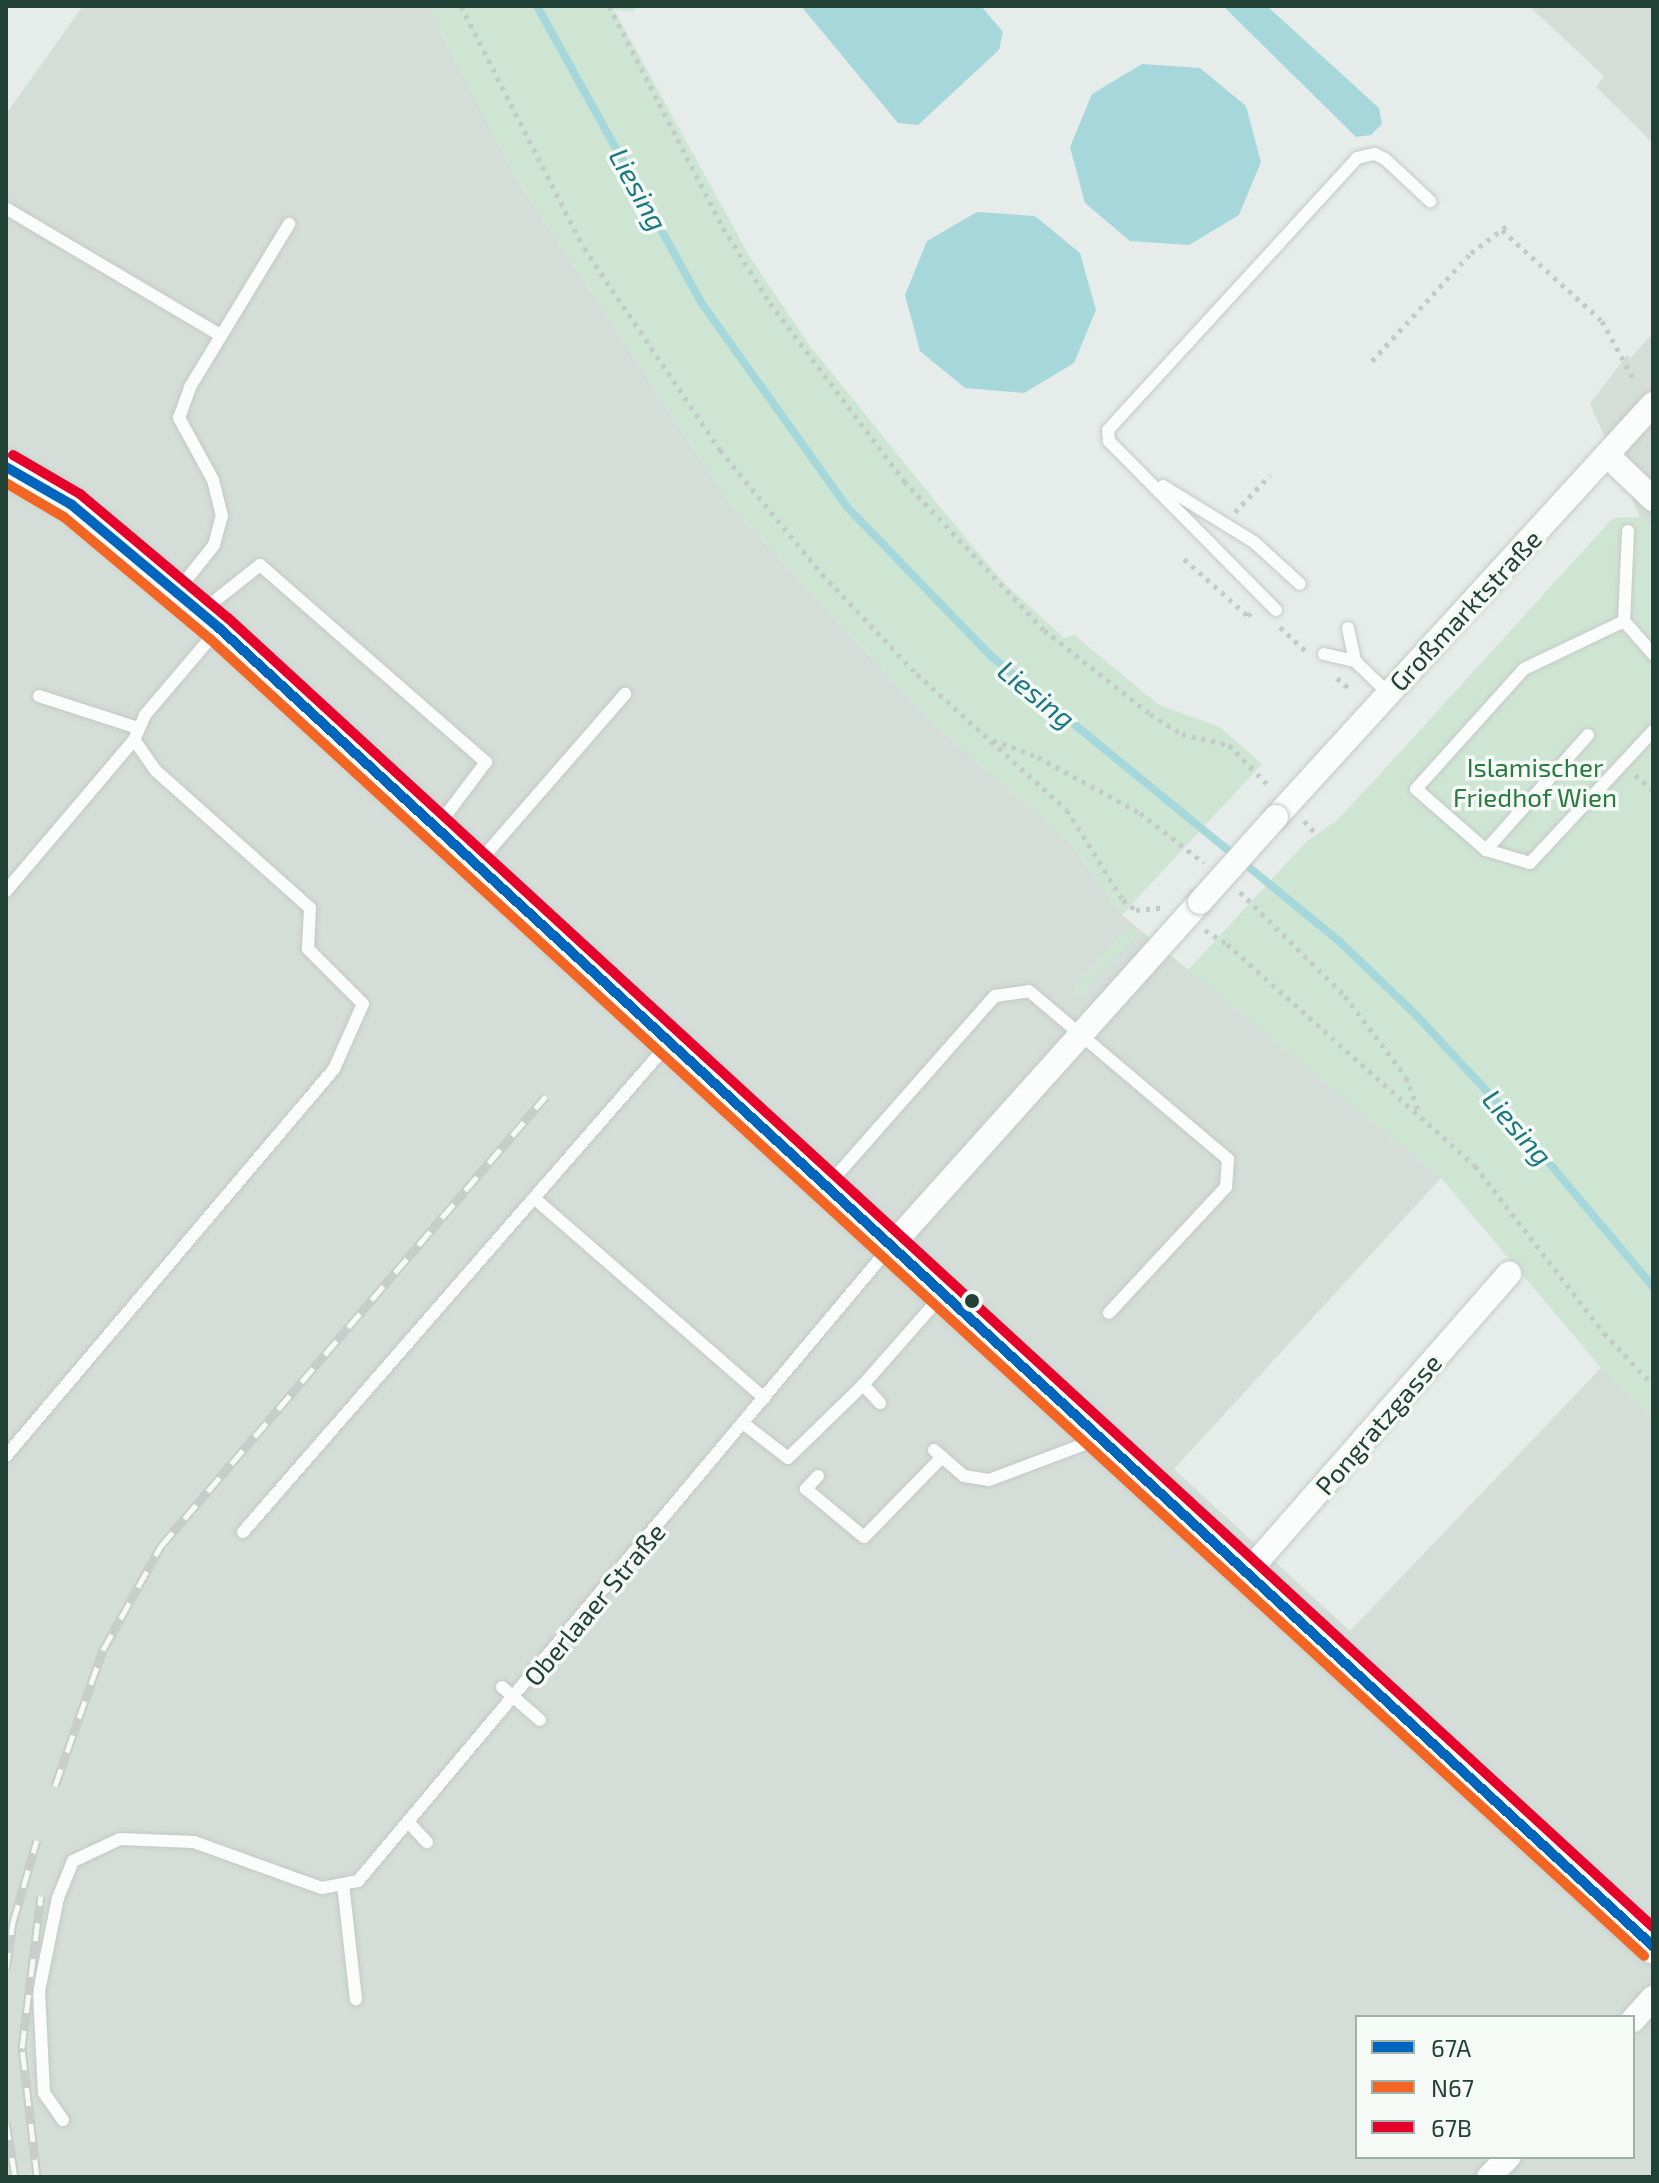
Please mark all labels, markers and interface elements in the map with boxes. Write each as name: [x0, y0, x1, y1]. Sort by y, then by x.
water label: Liesing: [603, 142, 675, 236]
street label: Großmarktstraße: [1382, 523, 1548, 697]
water label: Liesing: [992, 653, 1082, 735]
park label: Islamischer Friedhof Wien: [1453, 751, 1617, 812]
water label: Liesing: [1476, 1082, 1560, 1172]
unlabelled marker: [964, 1293, 980, 1309]
street label: Pongratzgasse: [1308, 1347, 1448, 1501]
street label: Oberlaaer Straße: [517, 1516, 671, 1692]
legend: [1355, 2015, 1635, 2159]
text: 67A: [1431, 2033, 1471, 2062]
text: N67: [1431, 2073, 1474, 2102]
text: 67B: [1431, 2113, 1472, 2142]

